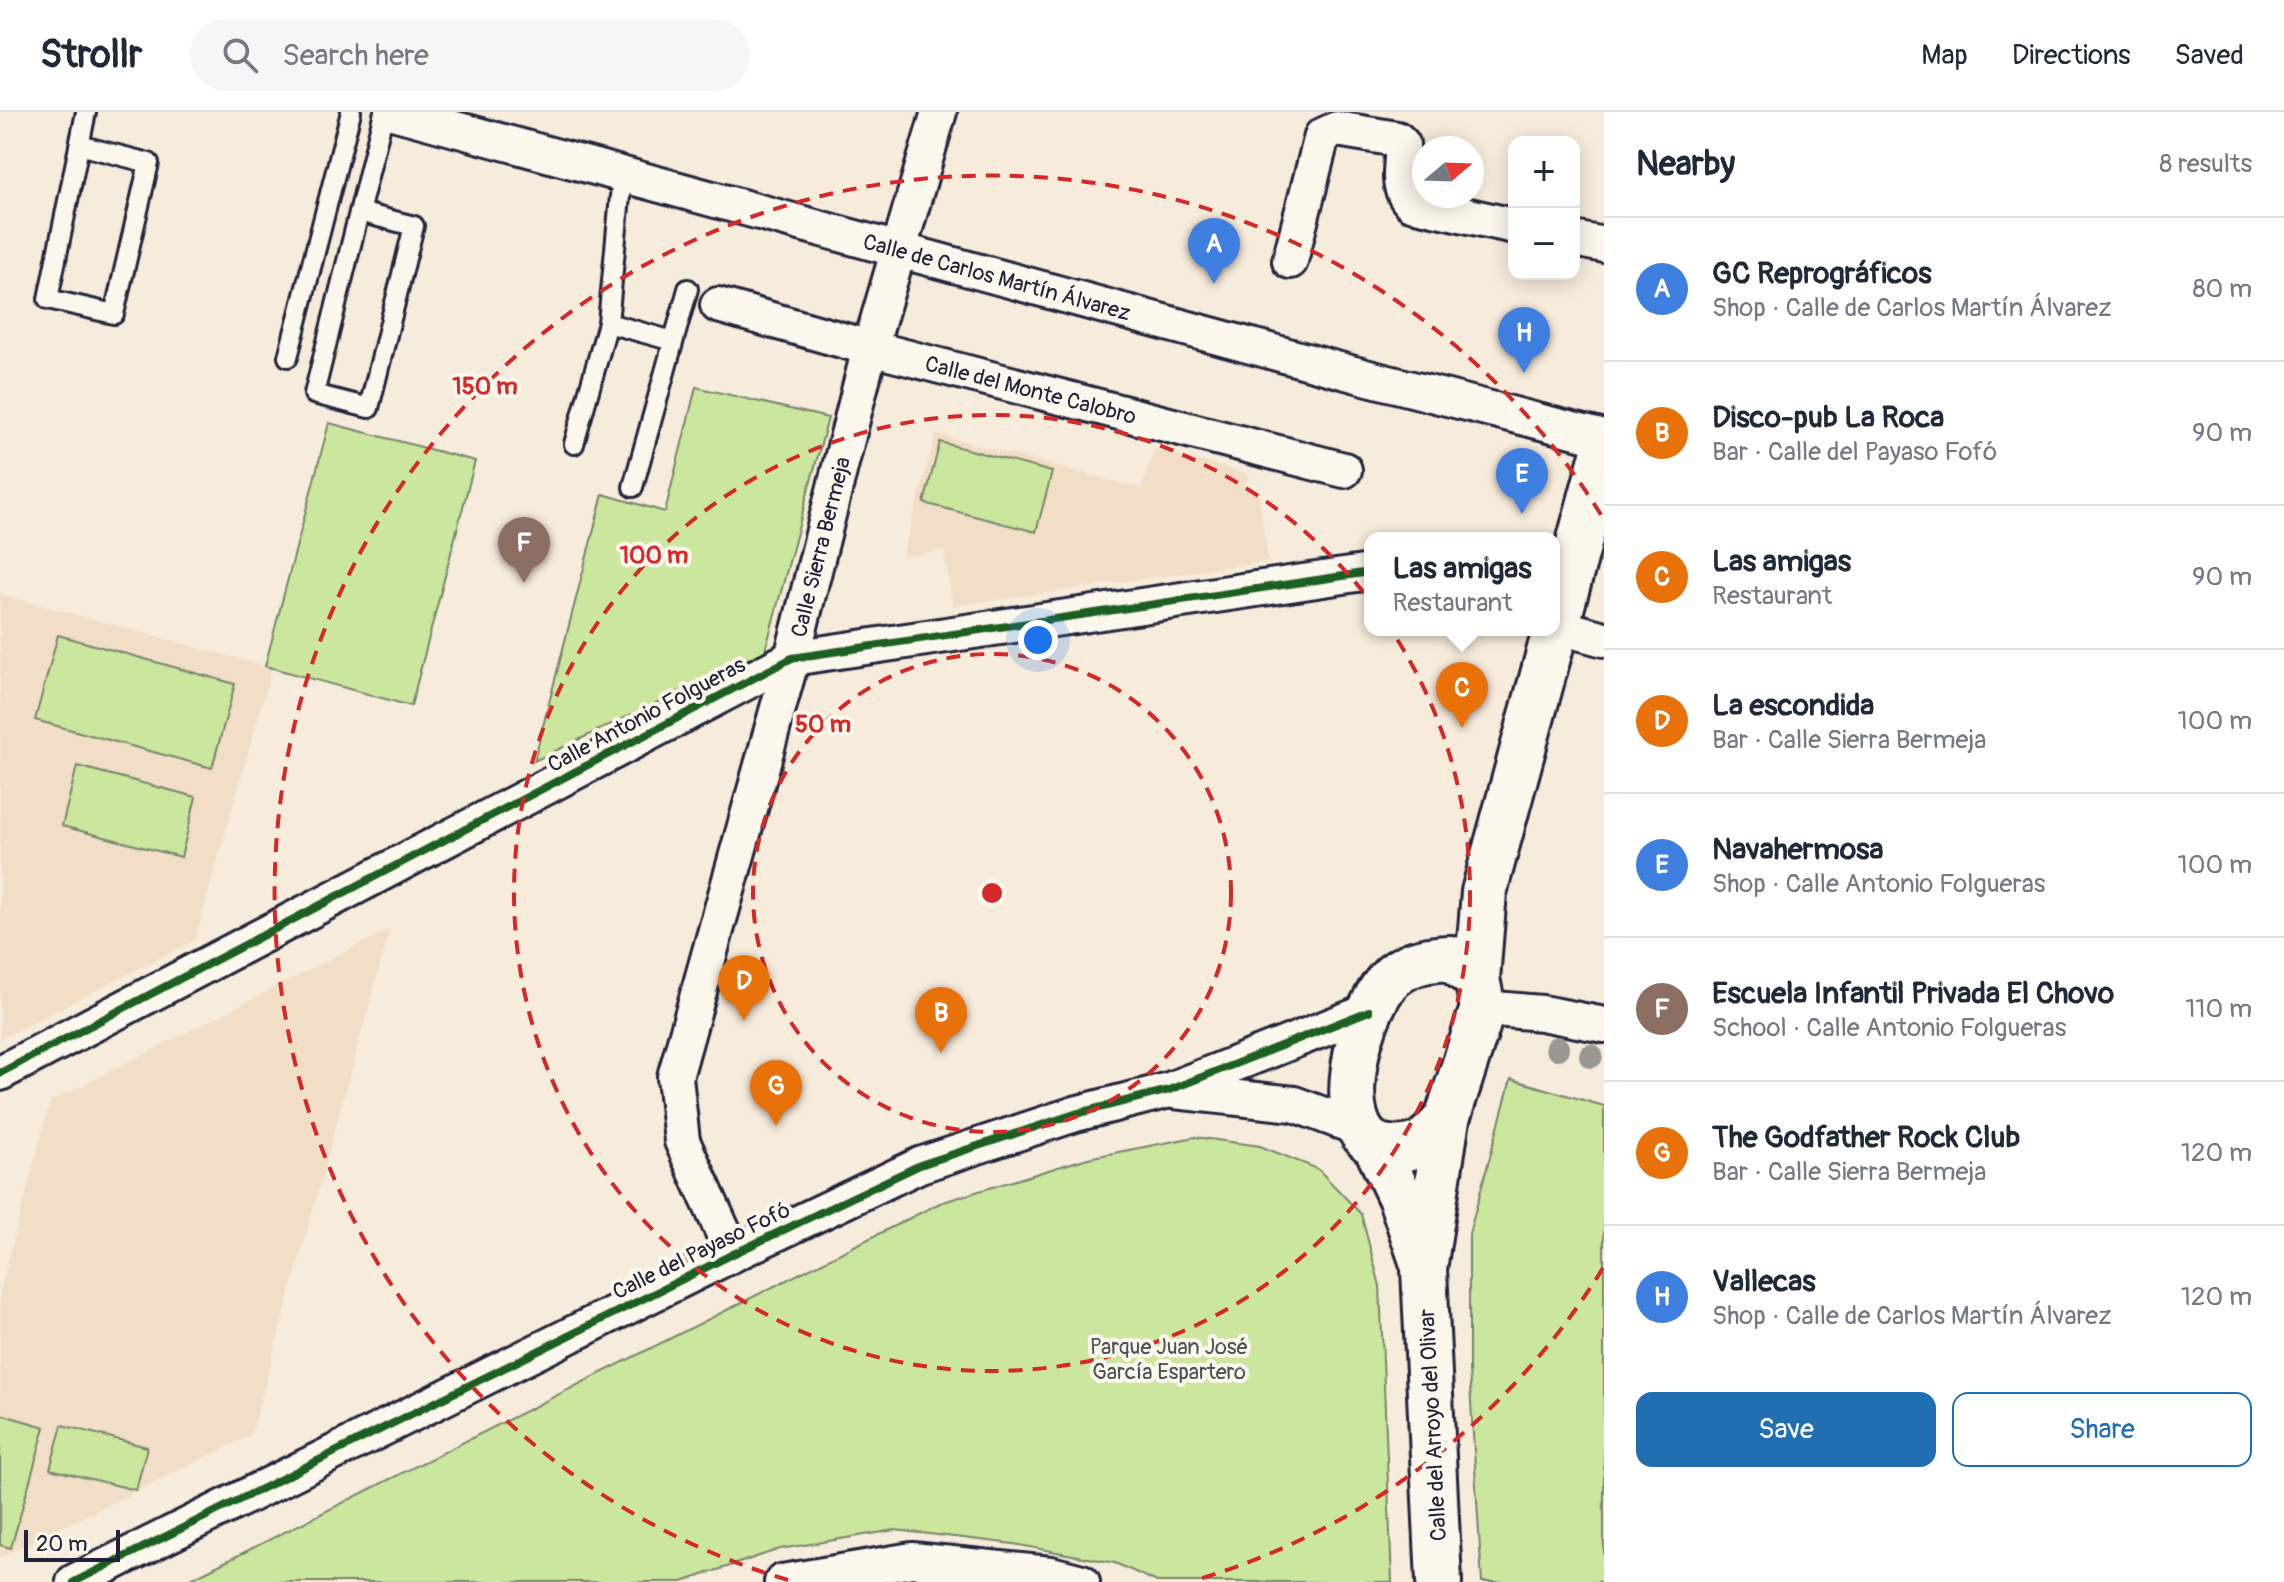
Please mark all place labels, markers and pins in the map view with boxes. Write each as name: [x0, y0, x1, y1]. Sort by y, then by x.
pin: A: [1188, 218, 1240, 284]
pin: H: [1498, 307, 1550, 373]
pin: E: [1496, 448, 1548, 514]
pin: F: [498, 517, 550, 583]
pin: C: [1436, 662, 1488, 728]
centre of rings: [978, 879, 1006, 907]
pin: D: [718, 955, 770, 1021]
pin: B: [915, 987, 967, 1053]
pin: G: [750, 1060, 802, 1126]

